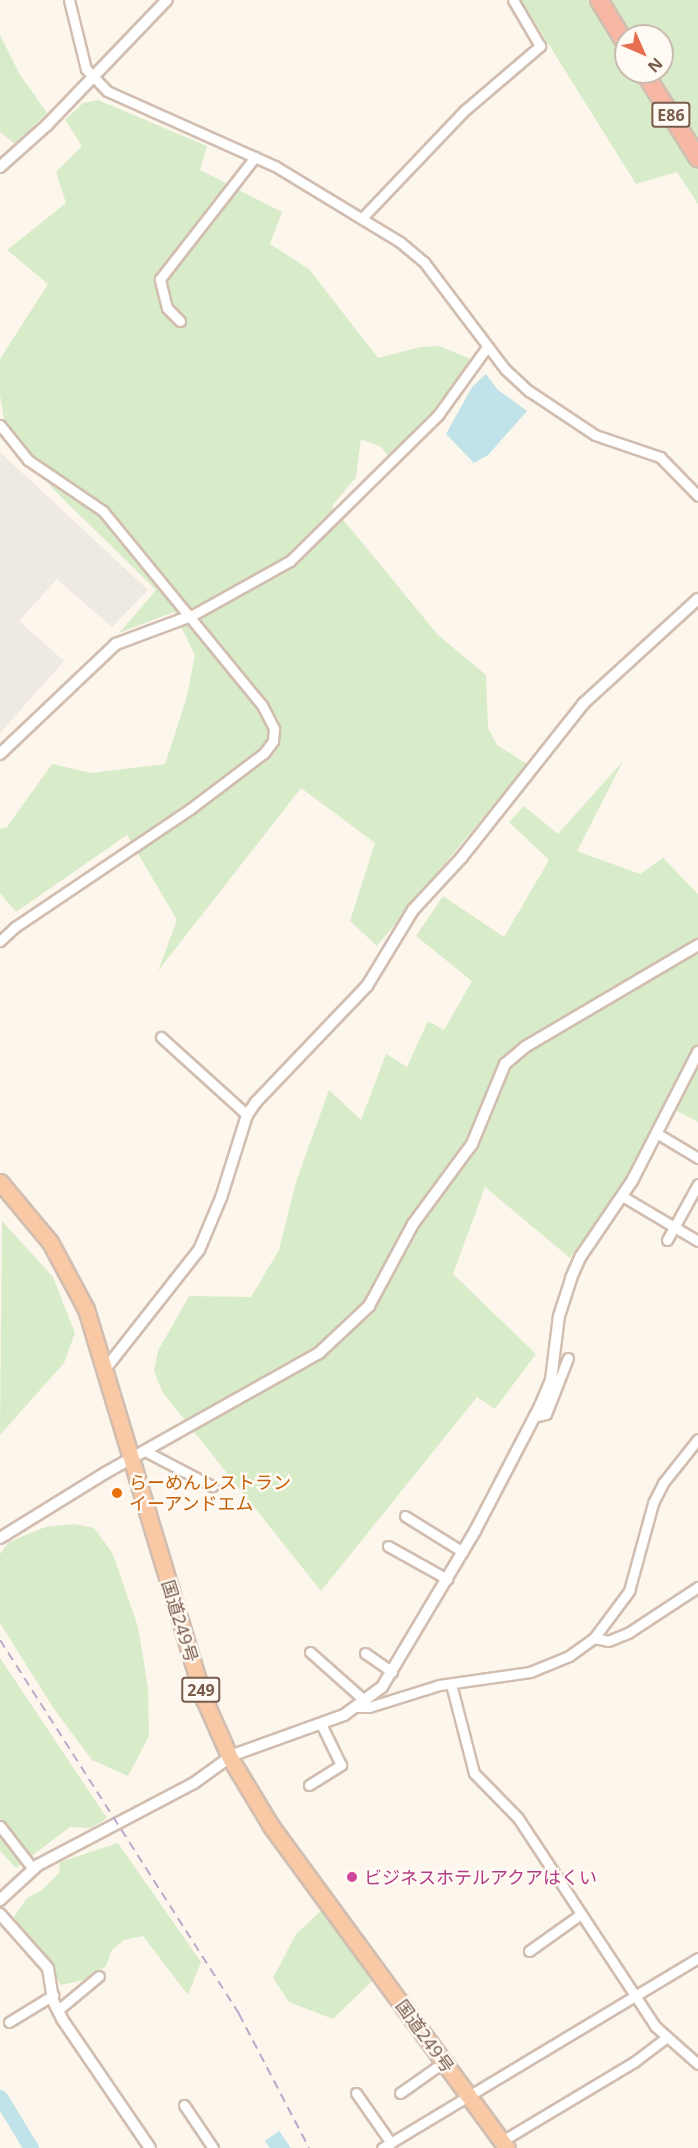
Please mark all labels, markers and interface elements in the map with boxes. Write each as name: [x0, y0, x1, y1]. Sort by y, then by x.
north arrow: [614, 24, 674, 84]
text: N: [643, 53, 668, 78]
road number: E86: [650, 102, 692, 128]
place label: らーめんレストラン イーアンドエム: [129, 1472, 291, 1514]
marker: らーめんレストラン イーアンドエム: [110, 1486, 124, 1500]
street label: 国道249号: [157, 1577, 203, 1665]
road number: 249: [180, 1677, 222, 1703]
place label: ビジネスホテルアクアはくい: [364, 1866, 598, 1888]
marker: ビジネスホテルアクアはくい: [345, 1870, 359, 1884]
street label: 国道249号: [391, 1995, 459, 2077]

